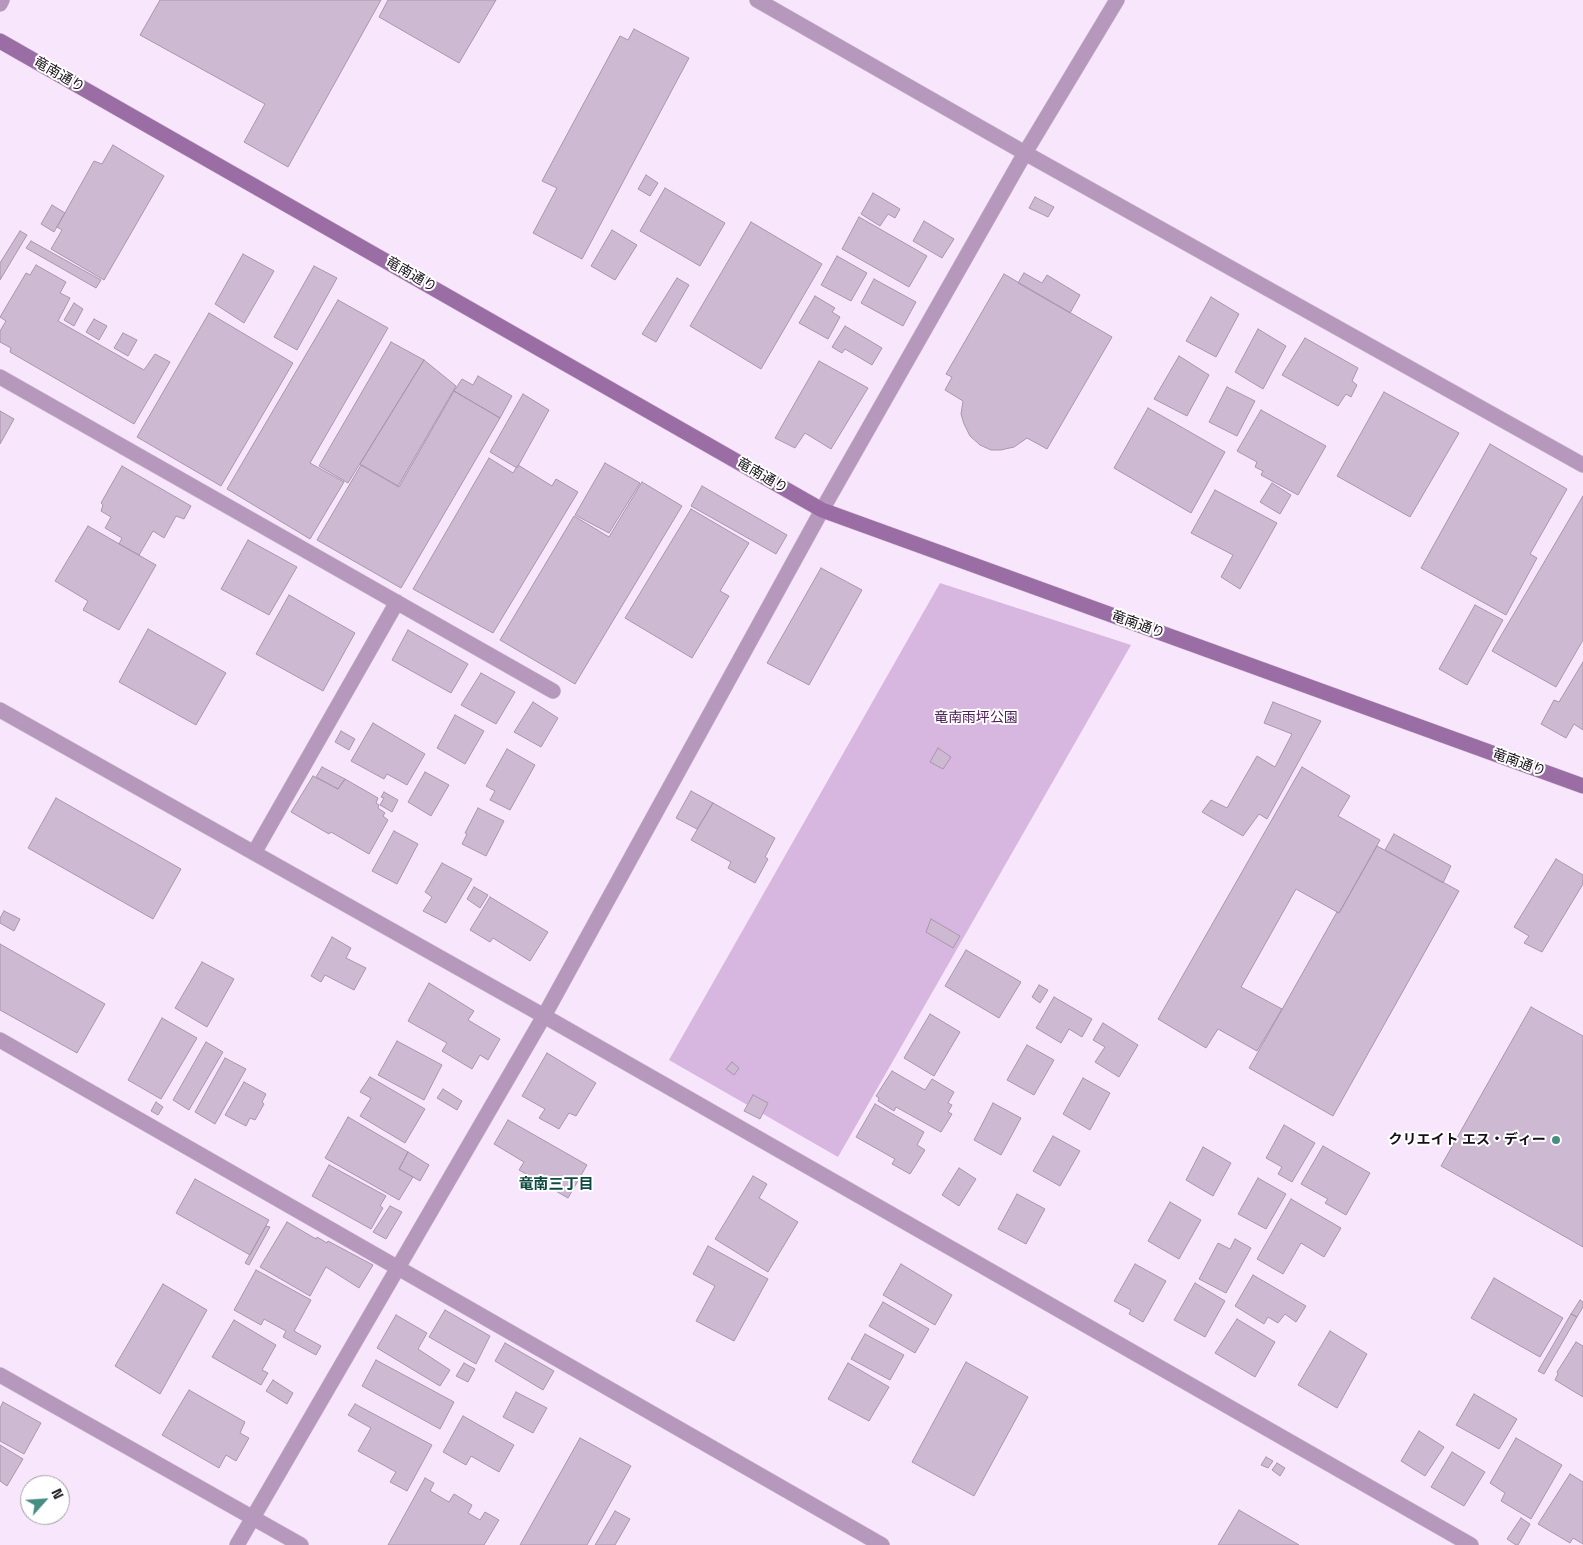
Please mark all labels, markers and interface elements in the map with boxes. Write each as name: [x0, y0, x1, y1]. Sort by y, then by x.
street label: 竜南通り: [31, 54, 87, 96]
street label: 竜南通り: [383, 254, 439, 296]
street label: 竜南通り: [734, 455, 790, 497]
street label: 竜南通り: [1109, 608, 1167, 642]
park label: 竜南雨坪公園: [934, 710, 1018, 726]
street label: 竜南通り: [1490, 746, 1548, 780]
place label: クリエイト エス・ディー: [1388, 1132, 1546, 1148]
marker: クリエイト エス・ディー: [1550, 1134, 1562, 1146]
district label: 竜南三丁目: [519, 1176, 593, 1194]
north arrow: [20, 1475, 70, 1525]
text: N: [47, 1486, 68, 1502]

